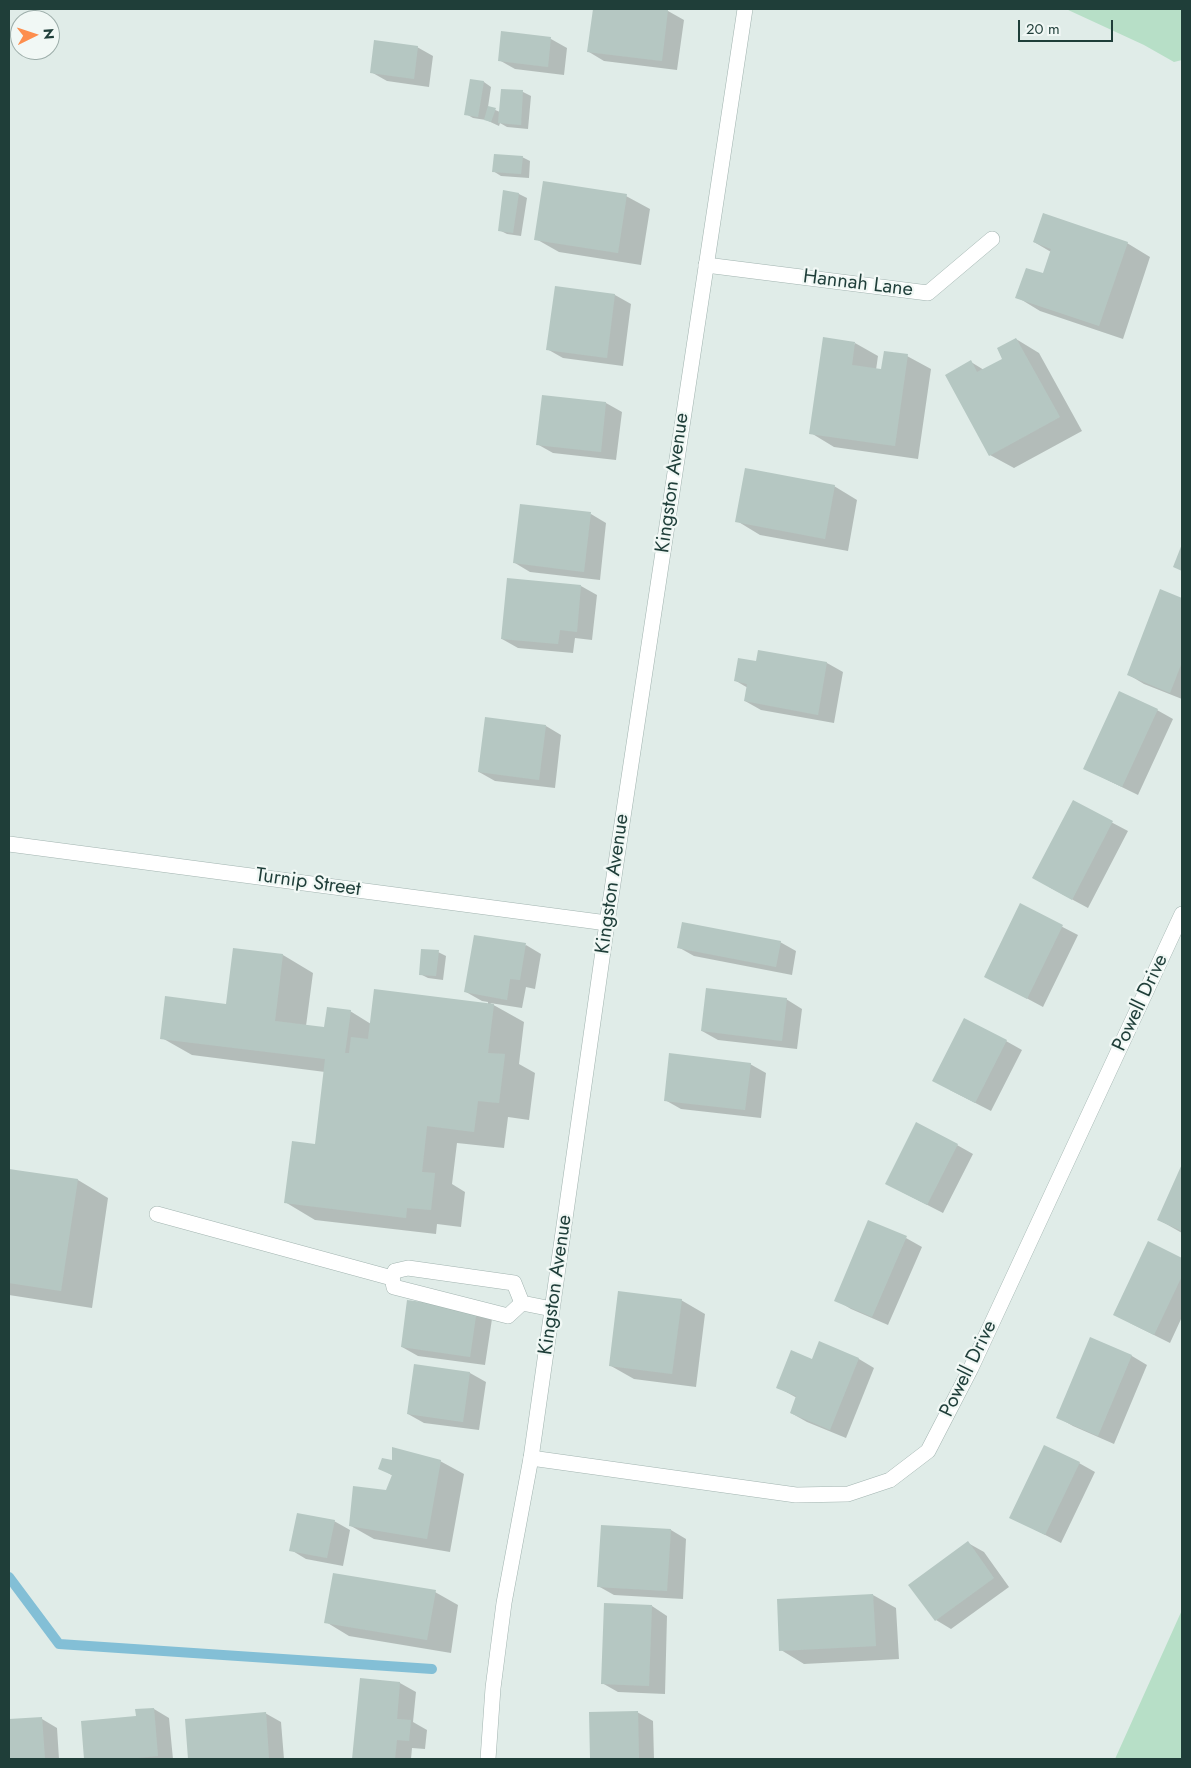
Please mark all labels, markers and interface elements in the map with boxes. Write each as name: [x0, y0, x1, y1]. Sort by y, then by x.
north arrow: [10, 10, 60, 60]
scale bar: [1021, 10, 1116, 42]
text: 20 m: [1026, 18, 1060, 40]
text: N: [39, 28, 59, 40]
street label: Hannah Lane: [802, 265, 914, 303]
street label: Kingston Avenue: [651, 412, 695, 554]
street label: Kingston Avenue: [591, 813, 635, 955]
street label: Turnip Street: [254, 864, 362, 902]
street label: Powell Drive: [1108, 951, 1174, 1055]
street label: Kingston Avenue: [534, 1214, 578, 1356]
street label: Powell Drive: [935, 1317, 1003, 1421]

